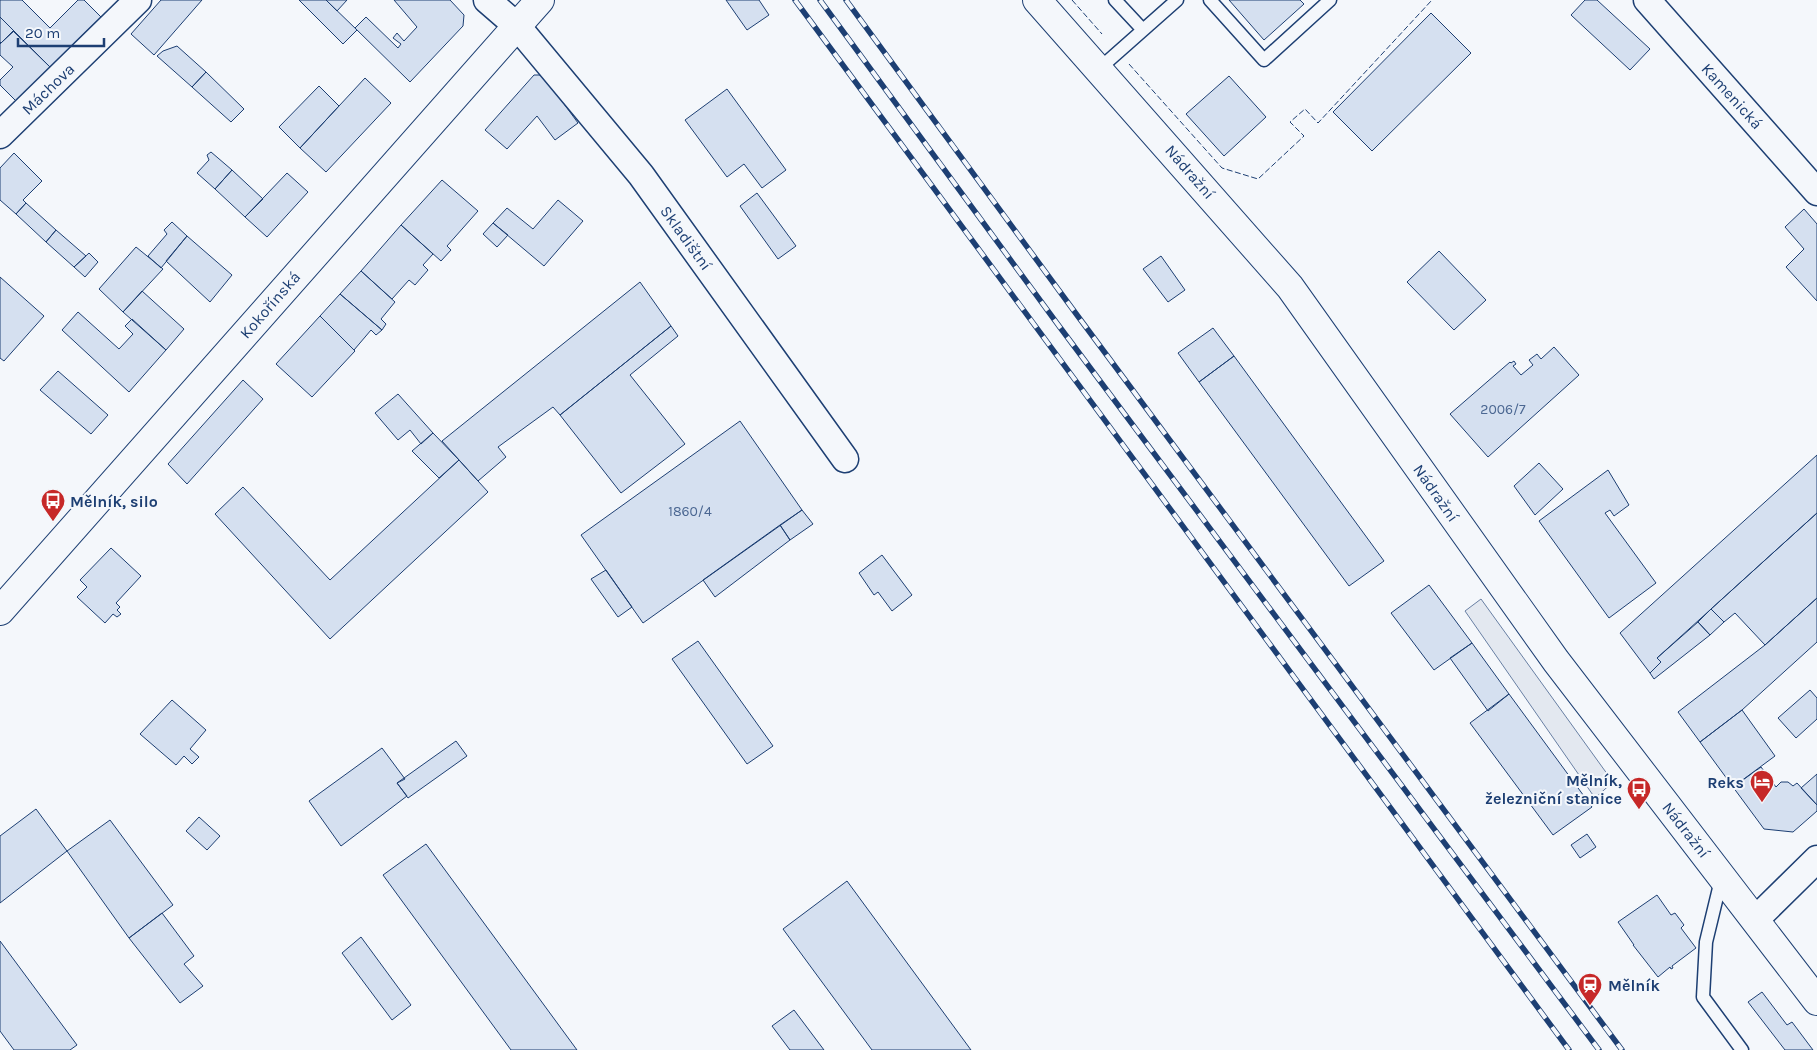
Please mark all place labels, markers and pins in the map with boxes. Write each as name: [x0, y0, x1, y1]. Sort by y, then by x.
bus stop icon: Mělník, silo: [40, 488, 66, 522]
place label: Mělník, silo: [70, 492, 158, 511]
hotel icon: Reks: [1749, 769, 1775, 803]
place label: Mělník, železniční stanice: [1485, 771, 1622, 808]
place label: Reks: [1707, 773, 1744, 792]
bus stop icon: Mělník, železniční stanice: [1626, 776, 1652, 810]
station icon: Mělník: [1577, 972, 1603, 1006]
place label: Mělník: [1608, 976, 1661, 995]

